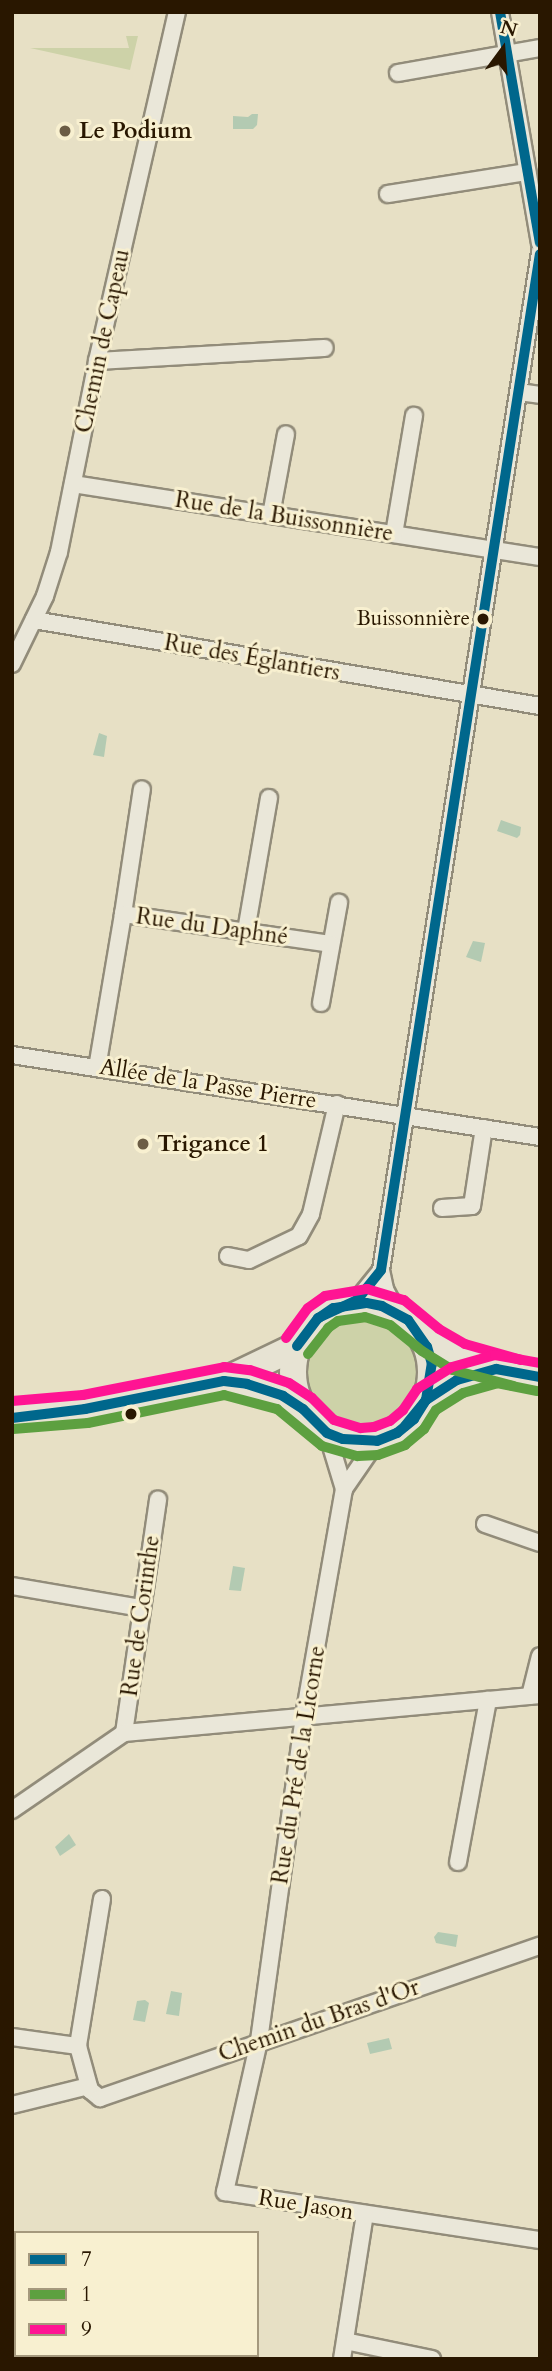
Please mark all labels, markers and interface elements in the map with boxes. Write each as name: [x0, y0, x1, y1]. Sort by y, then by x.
north arrow: [468, 14, 538, 84]
text: N: [497, 14, 520, 44]
place label: Le Podium: [79, 117, 192, 145]
marker: Le Podium: [57, 123, 73, 139]
street label: Chemin de Capeau: [70, 246, 136, 436]
street label: Rue de la Buissonnière: [173, 486, 395, 548]
place label: Buissonnière: [356, 606, 470, 632]
marker: Buissonnière: [476, 612, 490, 626]
street label: Rue des Églantiers: [162, 629, 342, 687]
street label: Rue du Daphné: [134, 903, 290, 951]
street label: Allée de la Passe Pierre: [98, 1053, 318, 1115]
place label: Trigance 1: [157, 1130, 269, 1158]
marker: Trigance 1: [135, 1136, 151, 1152]
unlabelled marker: [124, 1407, 138, 1421]
street label: Rue de Corinthe: [116, 1534, 166, 1698]
street label: Rue du Pré de la Licorne: [267, 1644, 331, 1886]
street label: Chemin du Bras d'Or: [215, 1974, 423, 2068]
street label: Rue Jason: [256, 2184, 356, 2226]
legend: [14, 2231, 259, 2357]
text: 7: [81, 2245, 92, 2274]
text: 1: [81, 2280, 92, 2309]
text: 9: [81, 2315, 92, 2344]

